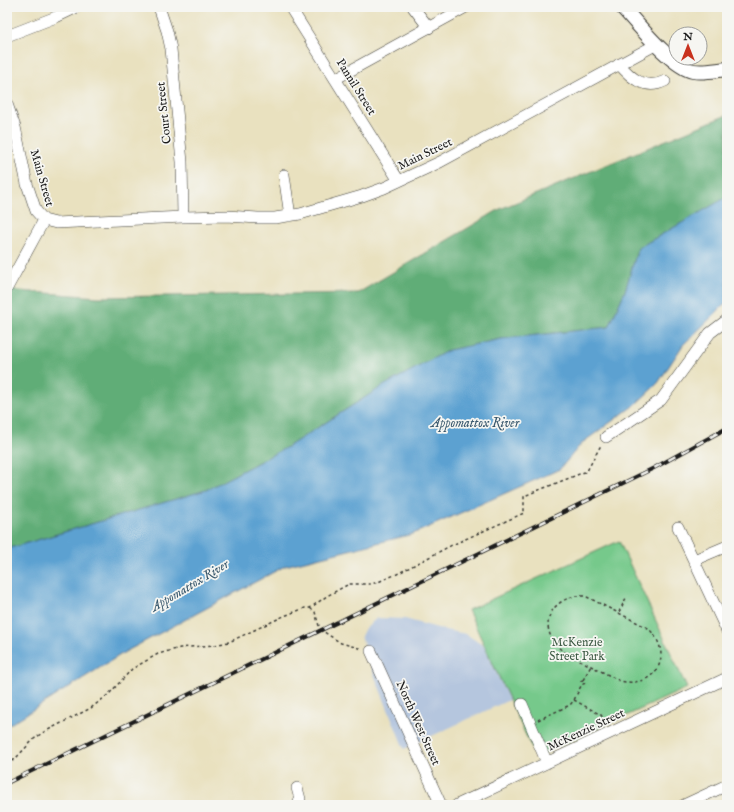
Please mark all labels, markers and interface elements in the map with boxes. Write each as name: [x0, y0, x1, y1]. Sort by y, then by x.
north arrow: [668, 26, 708, 66]
text: N: [682, 30, 693, 44]
street label: Pannil Street: [333, 56, 379, 118]
street label: Court Street: [153, 81, 175, 145]
street label: Main Street: [395, 134, 455, 174]
street label: Main Street: [27, 148, 57, 208]
water label: Appomattox River: [429, 415, 520, 432]
water label: Appomattox River: [146, 556, 233, 617]
park label: McKenzie Street Park: [549, 635, 605, 664]
street label: North West Street: [393, 678, 443, 768]
street label: McKenzie Street: [545, 706, 627, 754]

